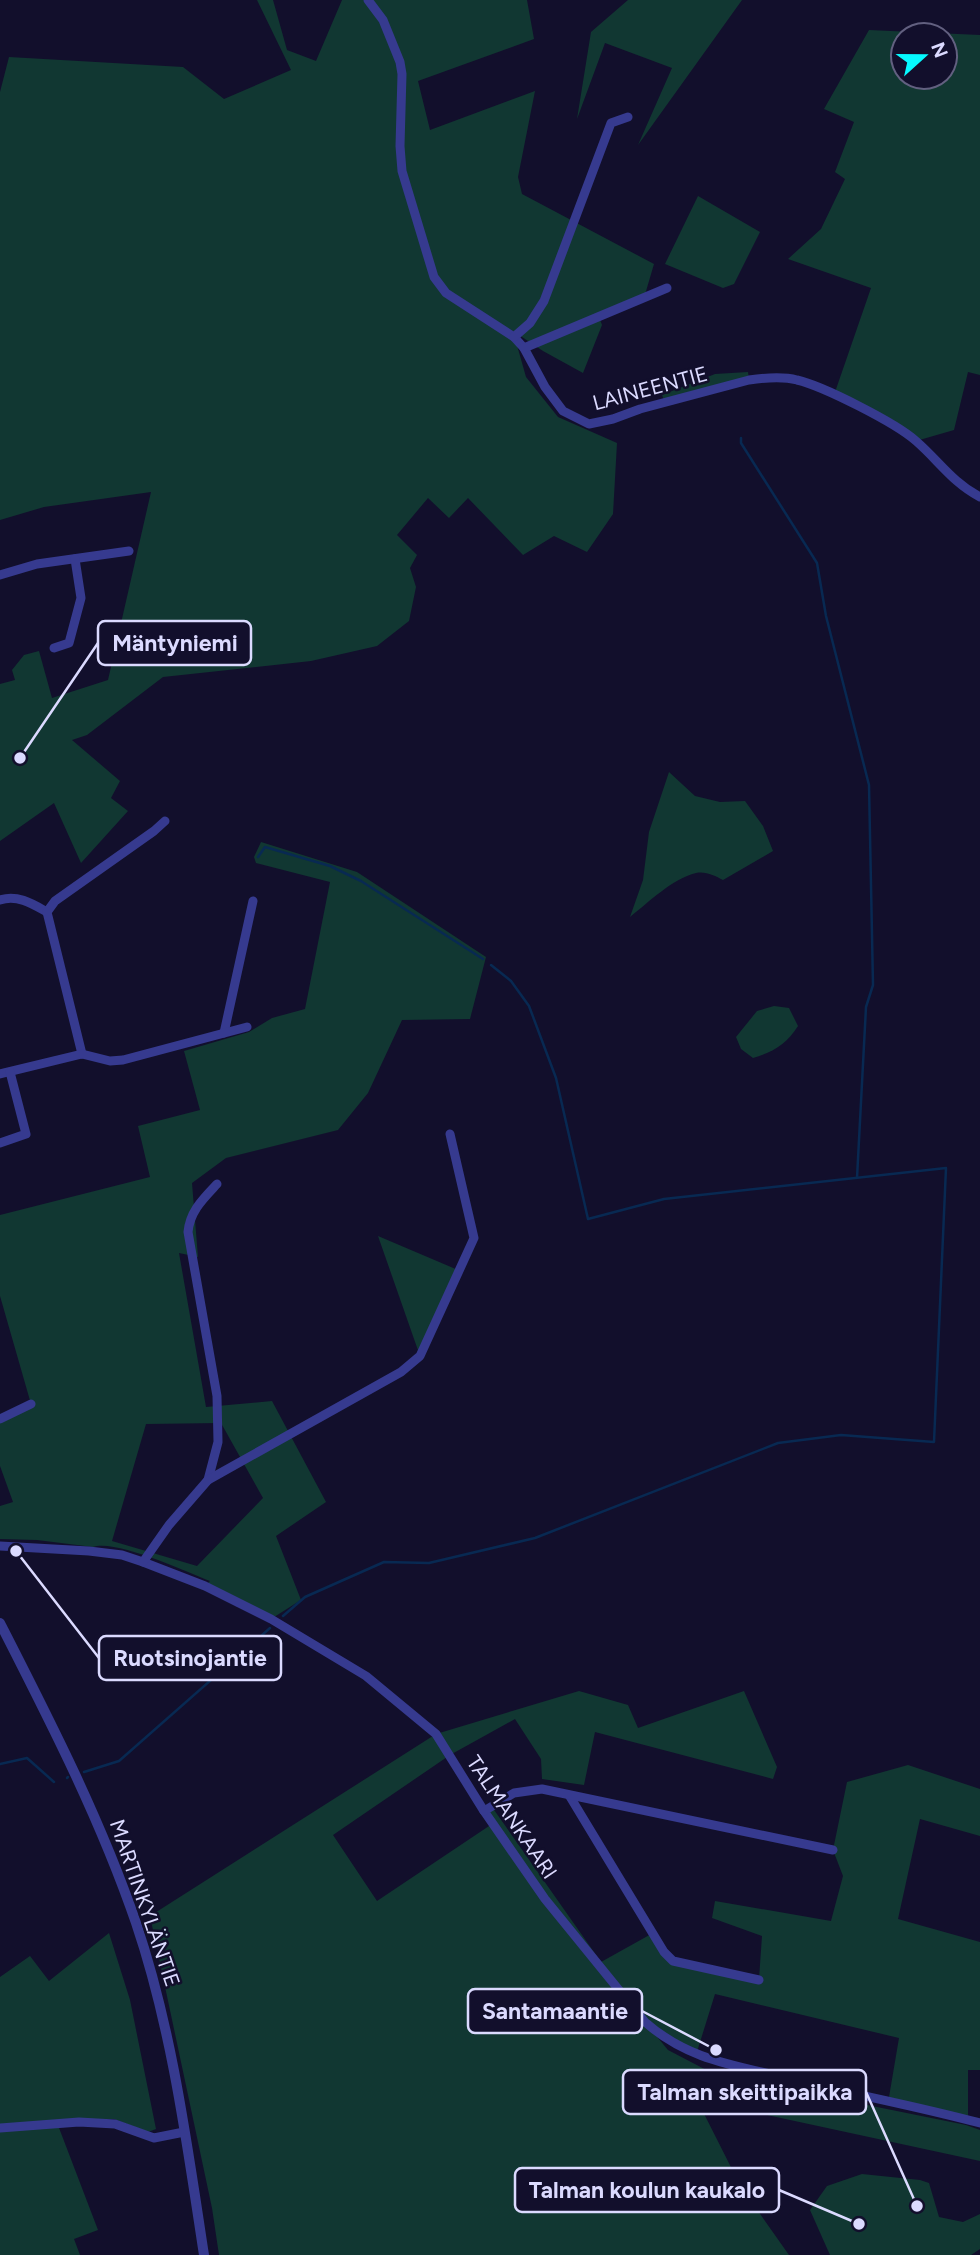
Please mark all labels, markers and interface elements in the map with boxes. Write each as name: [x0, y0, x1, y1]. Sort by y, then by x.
north arrow: [889, 21, 959, 91]
text: N: [926, 39, 953, 61]
street label: LAINEENTIE: [590, 361, 710, 415]
callout: Mäntyniemi: [98, 621, 251, 665]
text: Mäntyniemi: [112, 629, 238, 657]
callout: Ruotsinojantie: [99, 1636, 281, 1680]
text: Ruotsinojantie: [113, 1644, 267, 1672]
street label: TALMANKAARI: [461, 1750, 563, 1884]
street label: MARTINKYLÄNTIE: [105, 1816, 185, 1990]
callout: Santamaantie: [468, 1989, 642, 2033]
text: Santamaantie: [482, 1997, 628, 2025]
callout: Talman skeittipaikka: [623, 2070, 866, 2114]
text: Talman skeittipaikka: [638, 2078, 852, 2106]
callout: Talman koulun kaukalo: [515, 2168, 779, 2212]
text: Talman koulun kaukalo: [529, 2176, 765, 2204]

